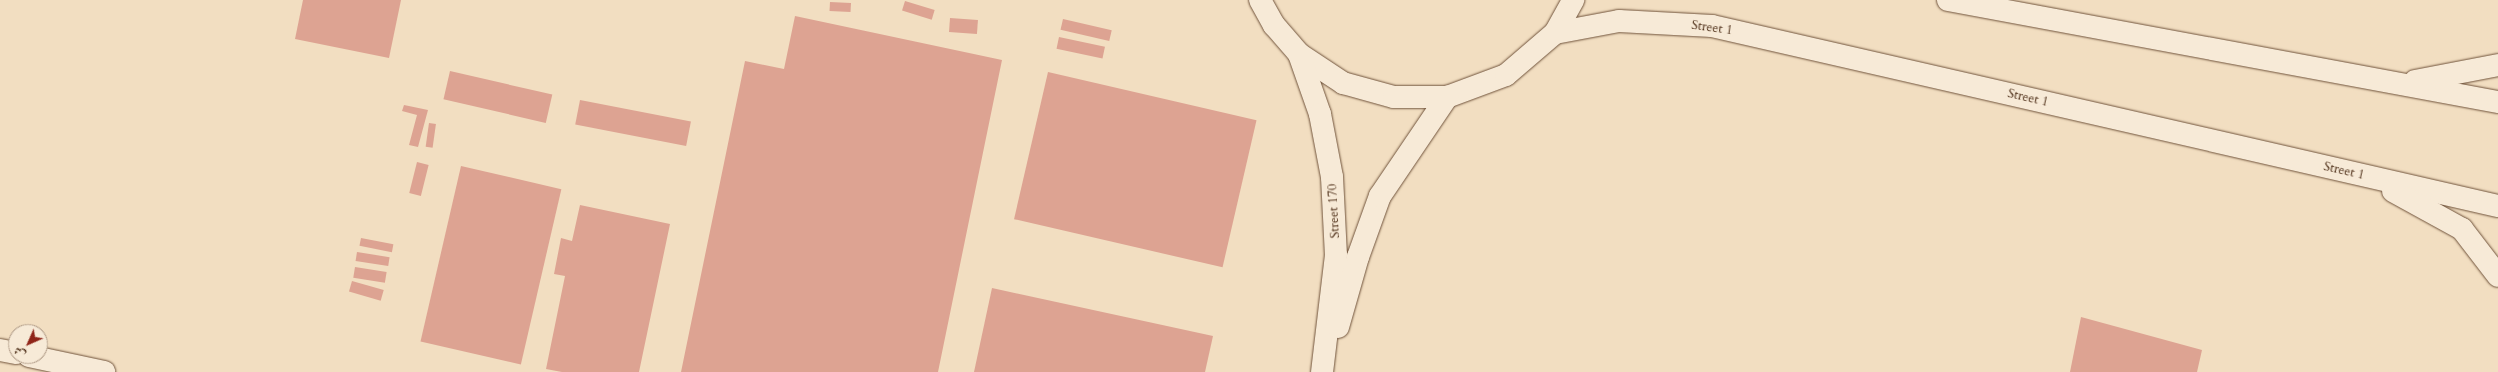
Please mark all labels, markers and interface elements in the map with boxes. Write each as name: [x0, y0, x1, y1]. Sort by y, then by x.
street label: Street 1: [1690, 17, 1734, 39]
street label: Street 1: [2006, 86, 2050, 110]
street label: Street 1: [2322, 159, 2366, 183]
street label: Street 170: [1325, 183, 1343, 239]
north arrow: [8, 324, 48, 364]
text: ش: [11, 343, 29, 361]

